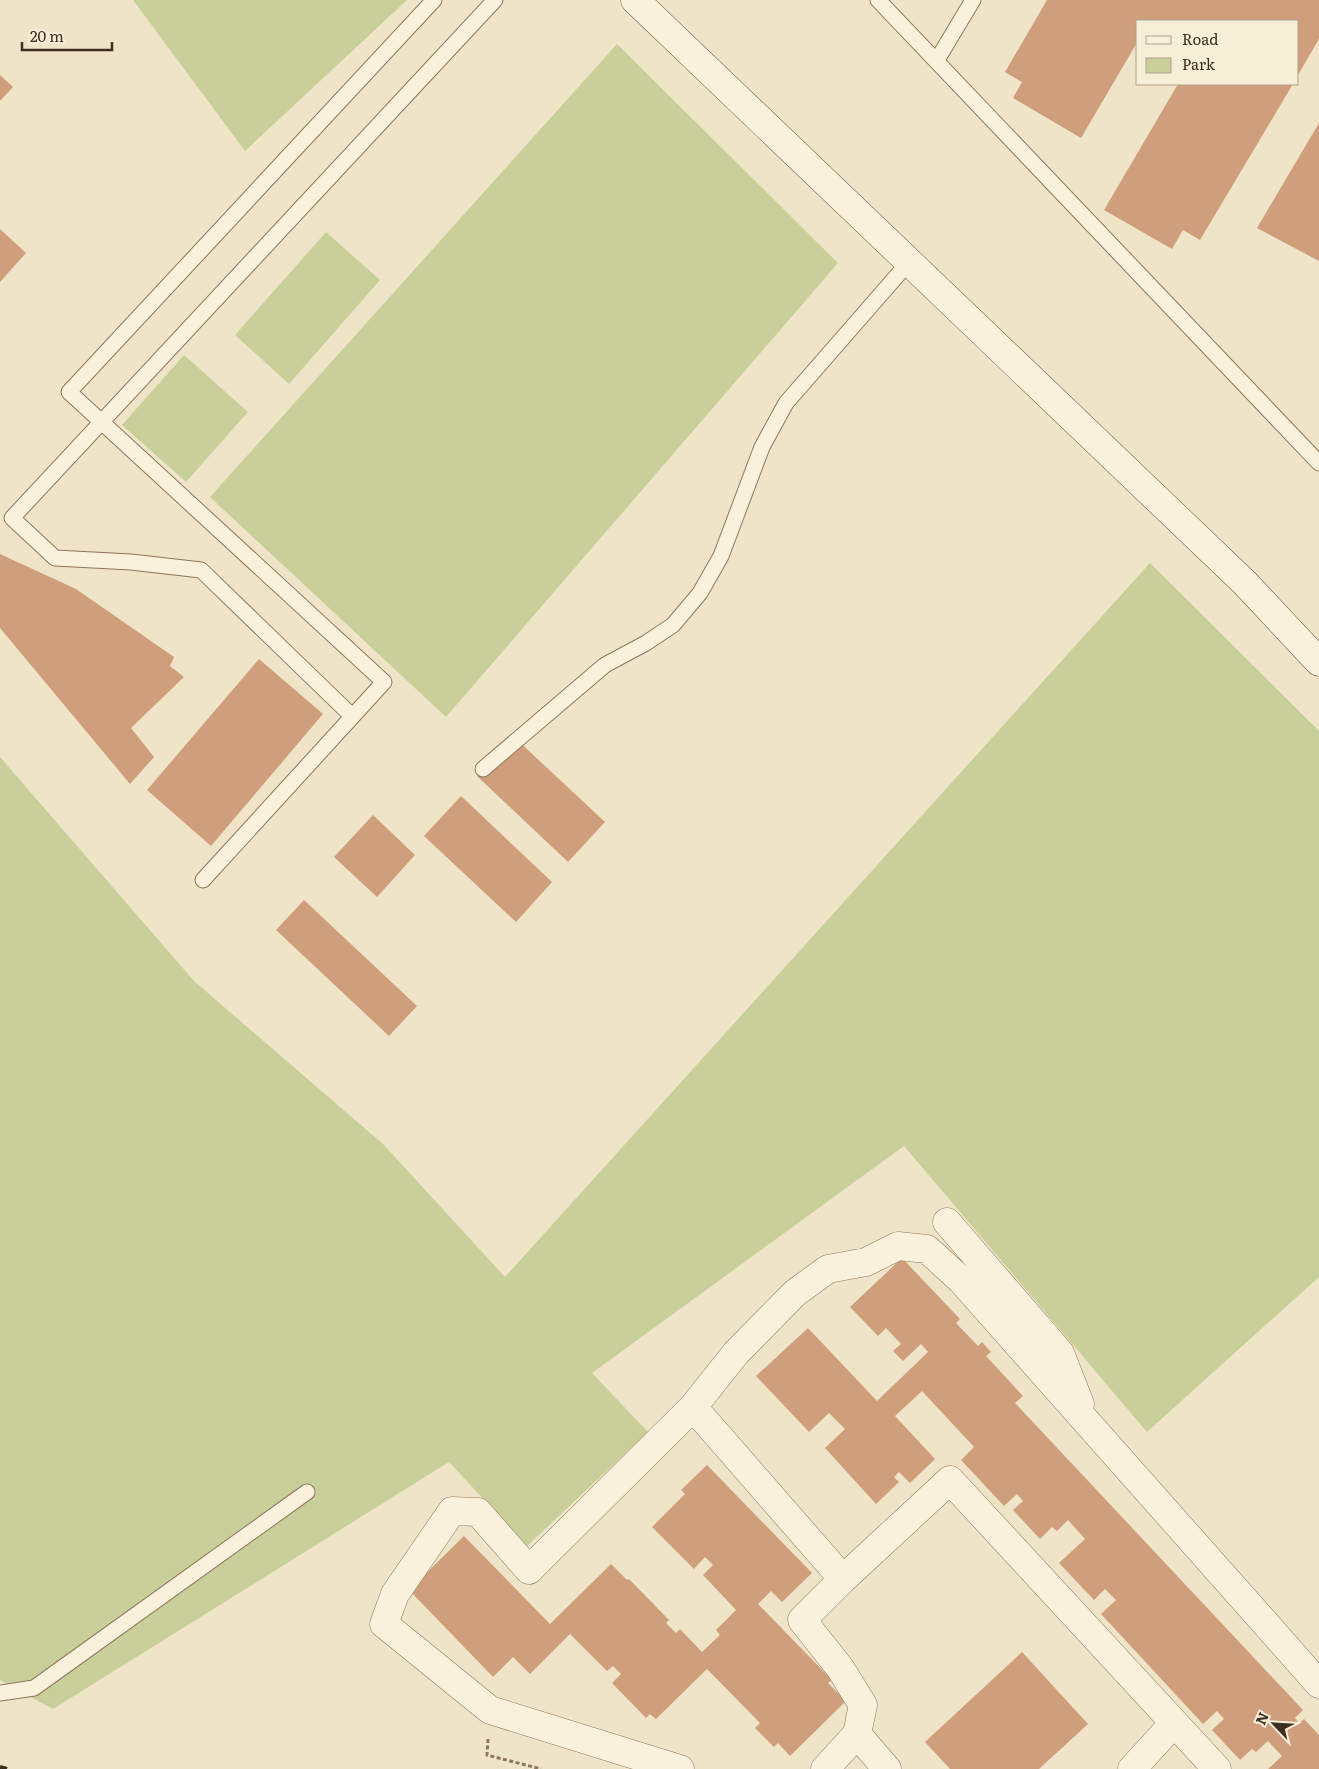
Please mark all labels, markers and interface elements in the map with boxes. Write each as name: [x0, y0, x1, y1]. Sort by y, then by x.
scale bar: [22, 20, 112, 52]
legend: [1136, 20, 1299, 85]
text: 20 m: [30, 24, 64, 47]
text: Road: [1182, 27, 1218, 50]
text: Park: [1182, 52, 1216, 75]
north arrow: [1249, 1699, 1299, 1749]
text: N: [1250, 1708, 1273, 1728]

